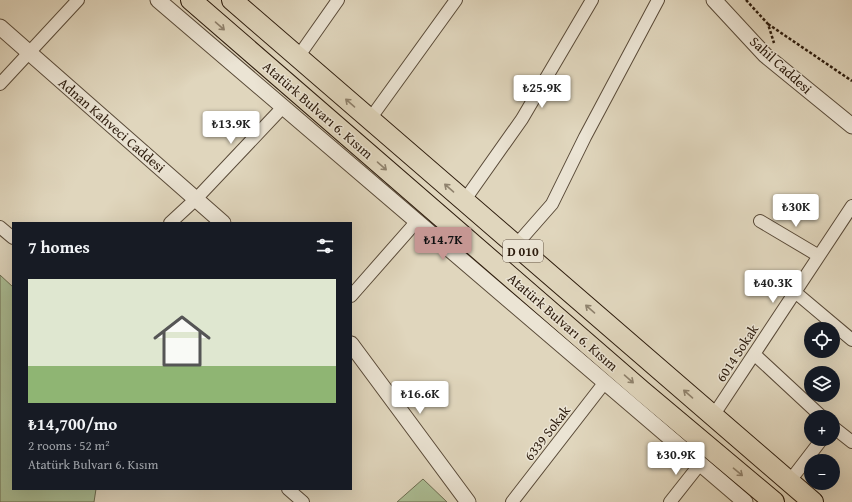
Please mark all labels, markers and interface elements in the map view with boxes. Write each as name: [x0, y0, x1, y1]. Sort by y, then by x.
one-way arrow: [215, 21, 225, 30]
street label: Sahil Caddesi: [746, 32, 817, 98]
street label: Atatürk Bulvarı 6. Kısım: [258, 56, 378, 164]
street label: Adnan Kahveci Caddesi: [54, 73, 170, 177]
pin: ₺25.9K: [509, 75, 575, 109]
text: ₺25.9K: [523, 78, 561, 97]
one-way arrow: [345, 98, 356, 107]
pin: ₺13.9K: [198, 111, 264, 145]
text: ₺13.9K: [212, 114, 250, 133]
one-way arrow: [377, 161, 387, 170]
one-way arrow: [444, 183, 454, 192]
pin: ₺30K: [772, 194, 820, 228]
text: ₺30K: [782, 197, 810, 216]
pin: ₺14.7K: [410, 227, 476, 261]
text: ₺14.7K: [424, 230, 462, 249]
text: 7 homes: [28, 234, 90, 259]
icon: filters: [314, 235, 336, 257]
road number: D 010: [503, 240, 543, 262]
street label: Atatürk Bulvarı 6. Kısım: [503, 268, 623, 376]
pin: ₺40.3K: [740, 270, 806, 304]
text: ₺40.3K: [754, 273, 792, 292]
icon: home: [146, 305, 218, 377]
one-way arrow: [584, 305, 595, 314]
street label: 6014 Sokak: [711, 320, 764, 386]
map controls: [804, 322, 840, 490]
button: locate: [804, 322, 840, 358]
button: layers: [804, 366, 840, 402]
one-way arrow: [623, 374, 634, 383]
pin: ₺16.6K: [387, 381, 453, 415]
text: ₺16.6K: [401, 384, 439, 403]
one-way arrow: [683, 390, 693, 399]
street label: 6339 Sokak: [519, 401, 575, 465]
button: +: [804, 410, 840, 446]
text: ₺14,700/mo: [28, 411, 117, 436]
text: 2 rooms · 52 m²: [28, 436, 110, 455]
pin: ₺30.9K: [643, 442, 709, 476]
text: ₺30.9K: [657, 445, 695, 464]
button: −: [804, 454, 840, 490]
text: Atatürk Bulvarı 6. Kısım: [28, 455, 158, 474]
one-way arrow: [733, 468, 744, 477]

